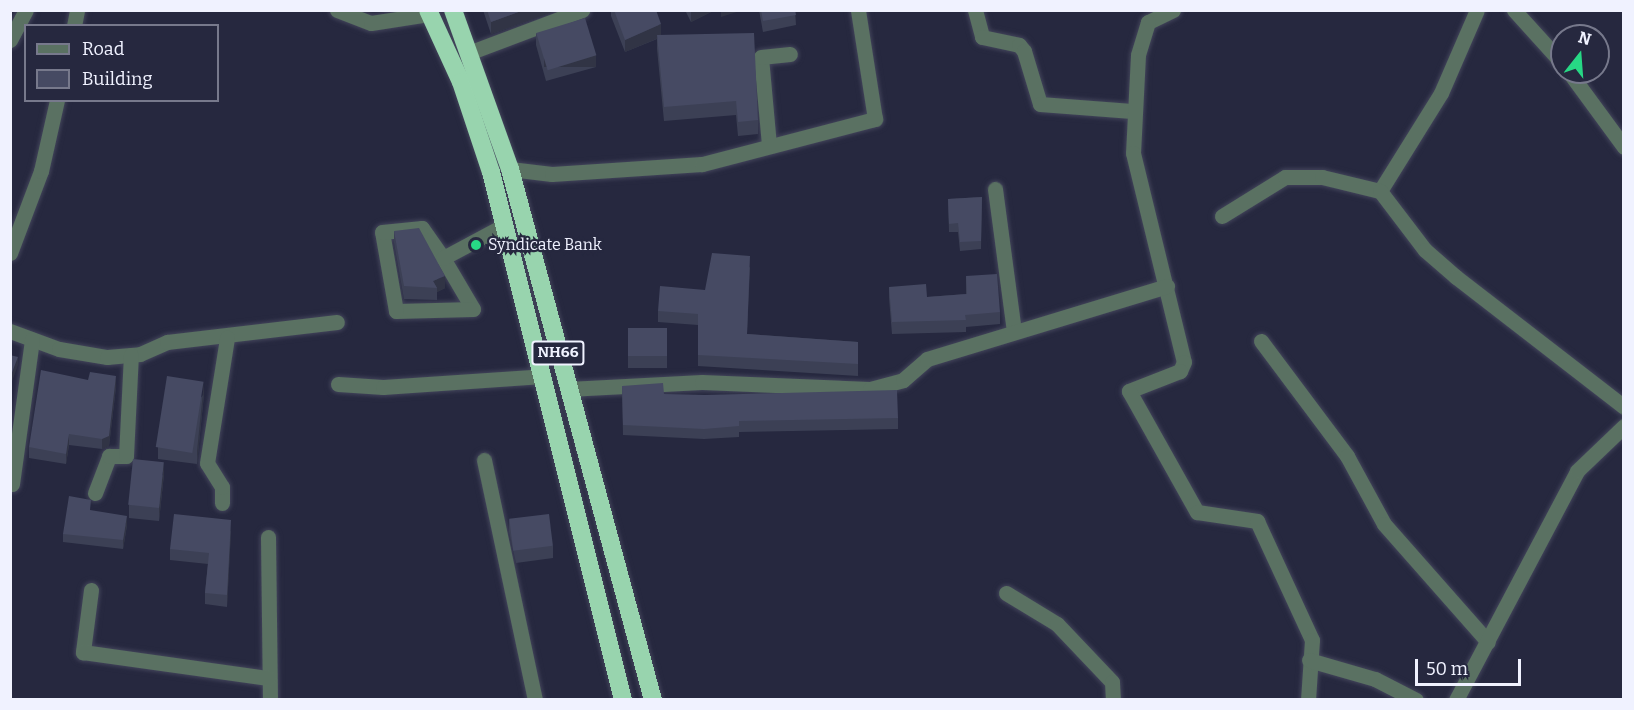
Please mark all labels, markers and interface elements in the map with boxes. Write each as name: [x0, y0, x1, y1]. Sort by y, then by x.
legend: [24, 24, 219, 102]
north arrow: [1550, 24, 1610, 84]
text: N: [1576, 27, 1594, 49]
text: Road: [82, 38, 124, 60]
text: Building: [82, 68, 153, 90]
place label: Syndicate Bank: [488, 235, 602, 255]
marker: Syndicate Bank: [469, 238, 483, 252]
road number: NH66: [531, 341, 585, 365]
scale bar: [1418, 647, 1524, 685]
text: 50 m: [1426, 658, 1468, 680]

